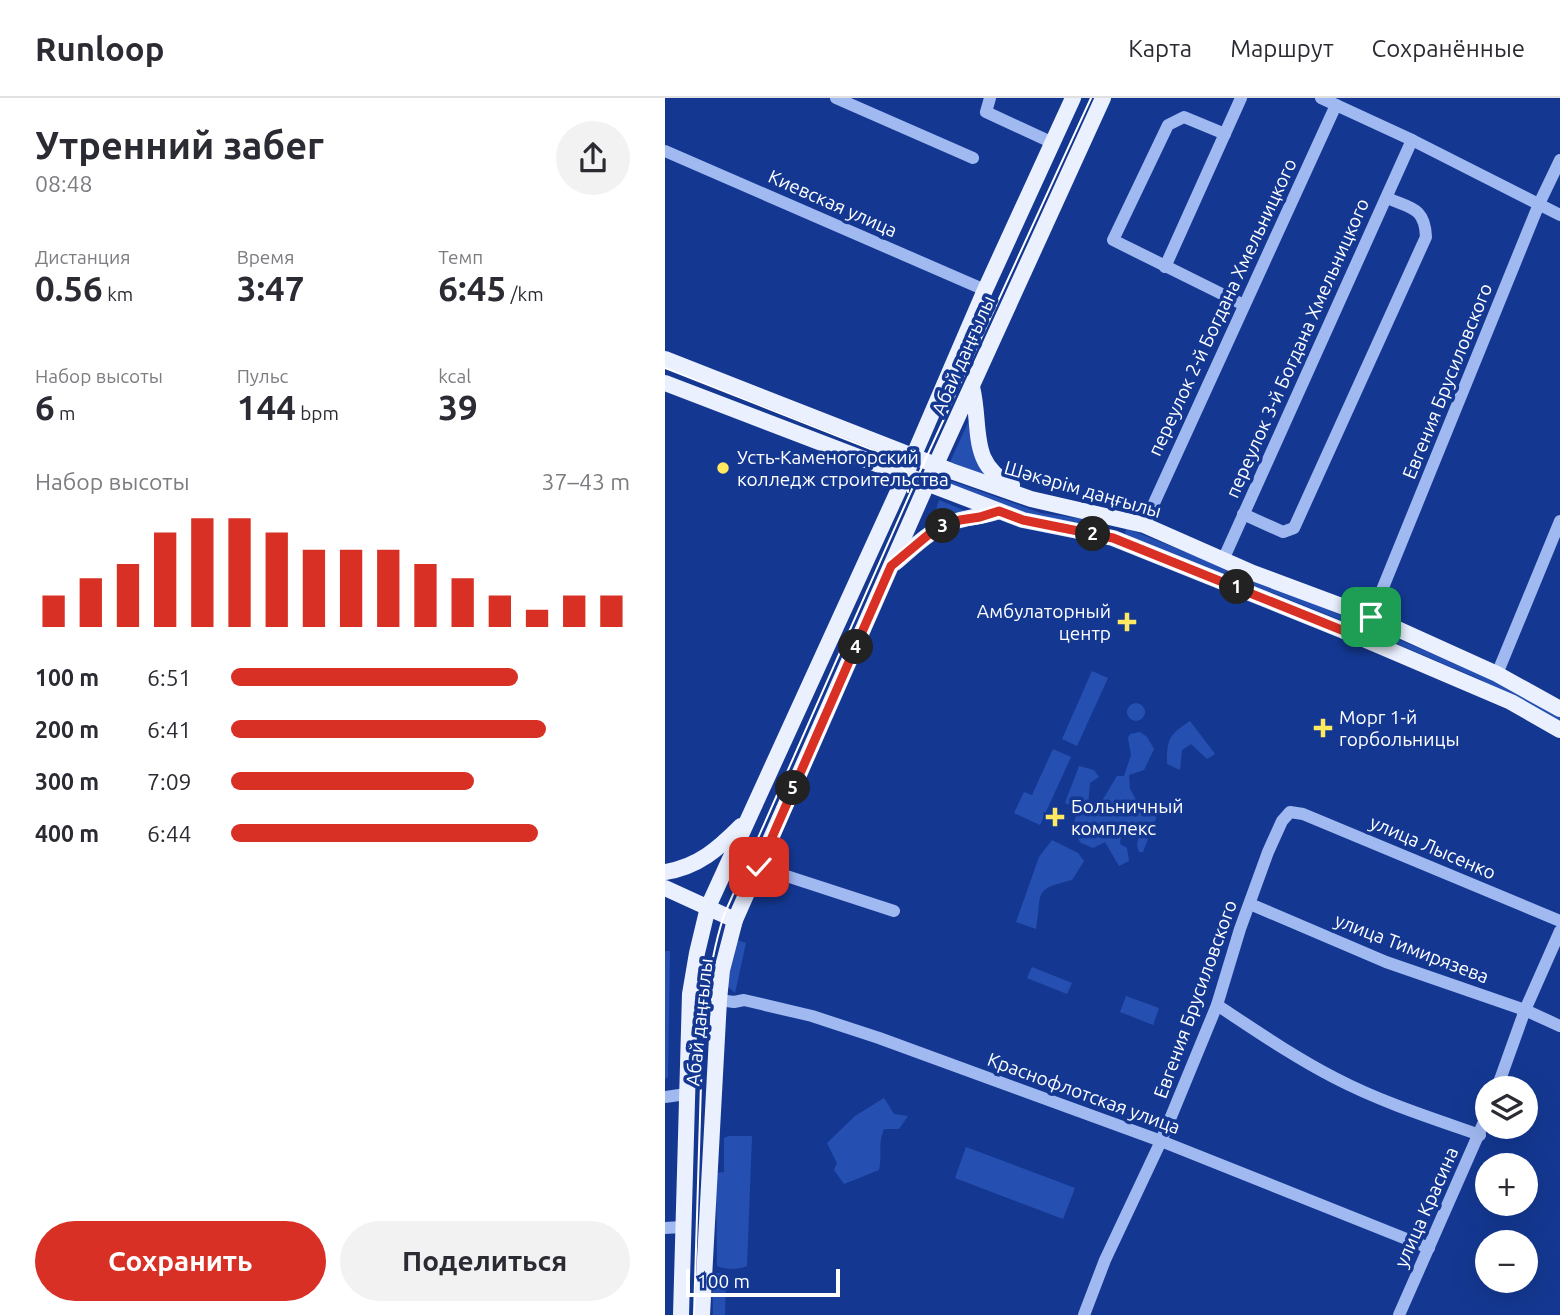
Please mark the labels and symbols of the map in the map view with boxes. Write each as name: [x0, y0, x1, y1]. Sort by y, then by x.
street label: переулок 2-й Богдана Хмельницкого: [1143, 155, 1301, 459]
street label: Киевская улица: [765, 165, 901, 241]
street label: переулок 3-й Богдана Хмельницкого: [1221, 195, 1373, 501]
street label: Евгения Брусиловского: [1398, 280, 1496, 482]
street label: Абай даңғылы: [927, 292, 999, 418]
place label: Усть-Каменогорский колледж строительства: [737, 446, 949, 490]
street label: Шәкәрім даңғылы: [1002, 456, 1164, 522]
marker: Усть-Каменогорский колледж строительства: [715, 460, 731, 476]
pin: 3: [925, 508, 961, 544]
pin: 2: [1075, 516, 1111, 551]
pin: 1: [1219, 570, 1255, 604]
pin: [1341, 587, 1401, 647]
place label: Амбулаторный центр: [977, 600, 1111, 644]
marker: Амбулаторный центр: [1117, 612, 1137, 632]
pin: 4: [839, 630, 873, 664]
place label: Морг 1-й горбольницы: [1339, 706, 1460, 750]
marker: Морг 1-й горбольницы: [1313, 718, 1333, 738]
pin: 5: [775, 770, 811, 806]
place label: Больничный комплекс: [1071, 795, 1184, 839]
marker: Больничный комплекс: [1045, 807, 1065, 827]
street label: улица Лысенко: [1367, 811, 1499, 883]
pin: [729, 837, 789, 897]
street label: Евгения Брусиловского: [1149, 897, 1241, 1101]
street label: улица Тимирязева: [1332, 908, 1492, 988]
street label: Абай даңғылы: [681, 957, 717, 1087]
street label: Краснофлотская улица: [985, 1048, 1183, 1138]
street label: улица Красина: [1390, 1143, 1462, 1271]
scale bar: [686, 1266, 840, 1298]

